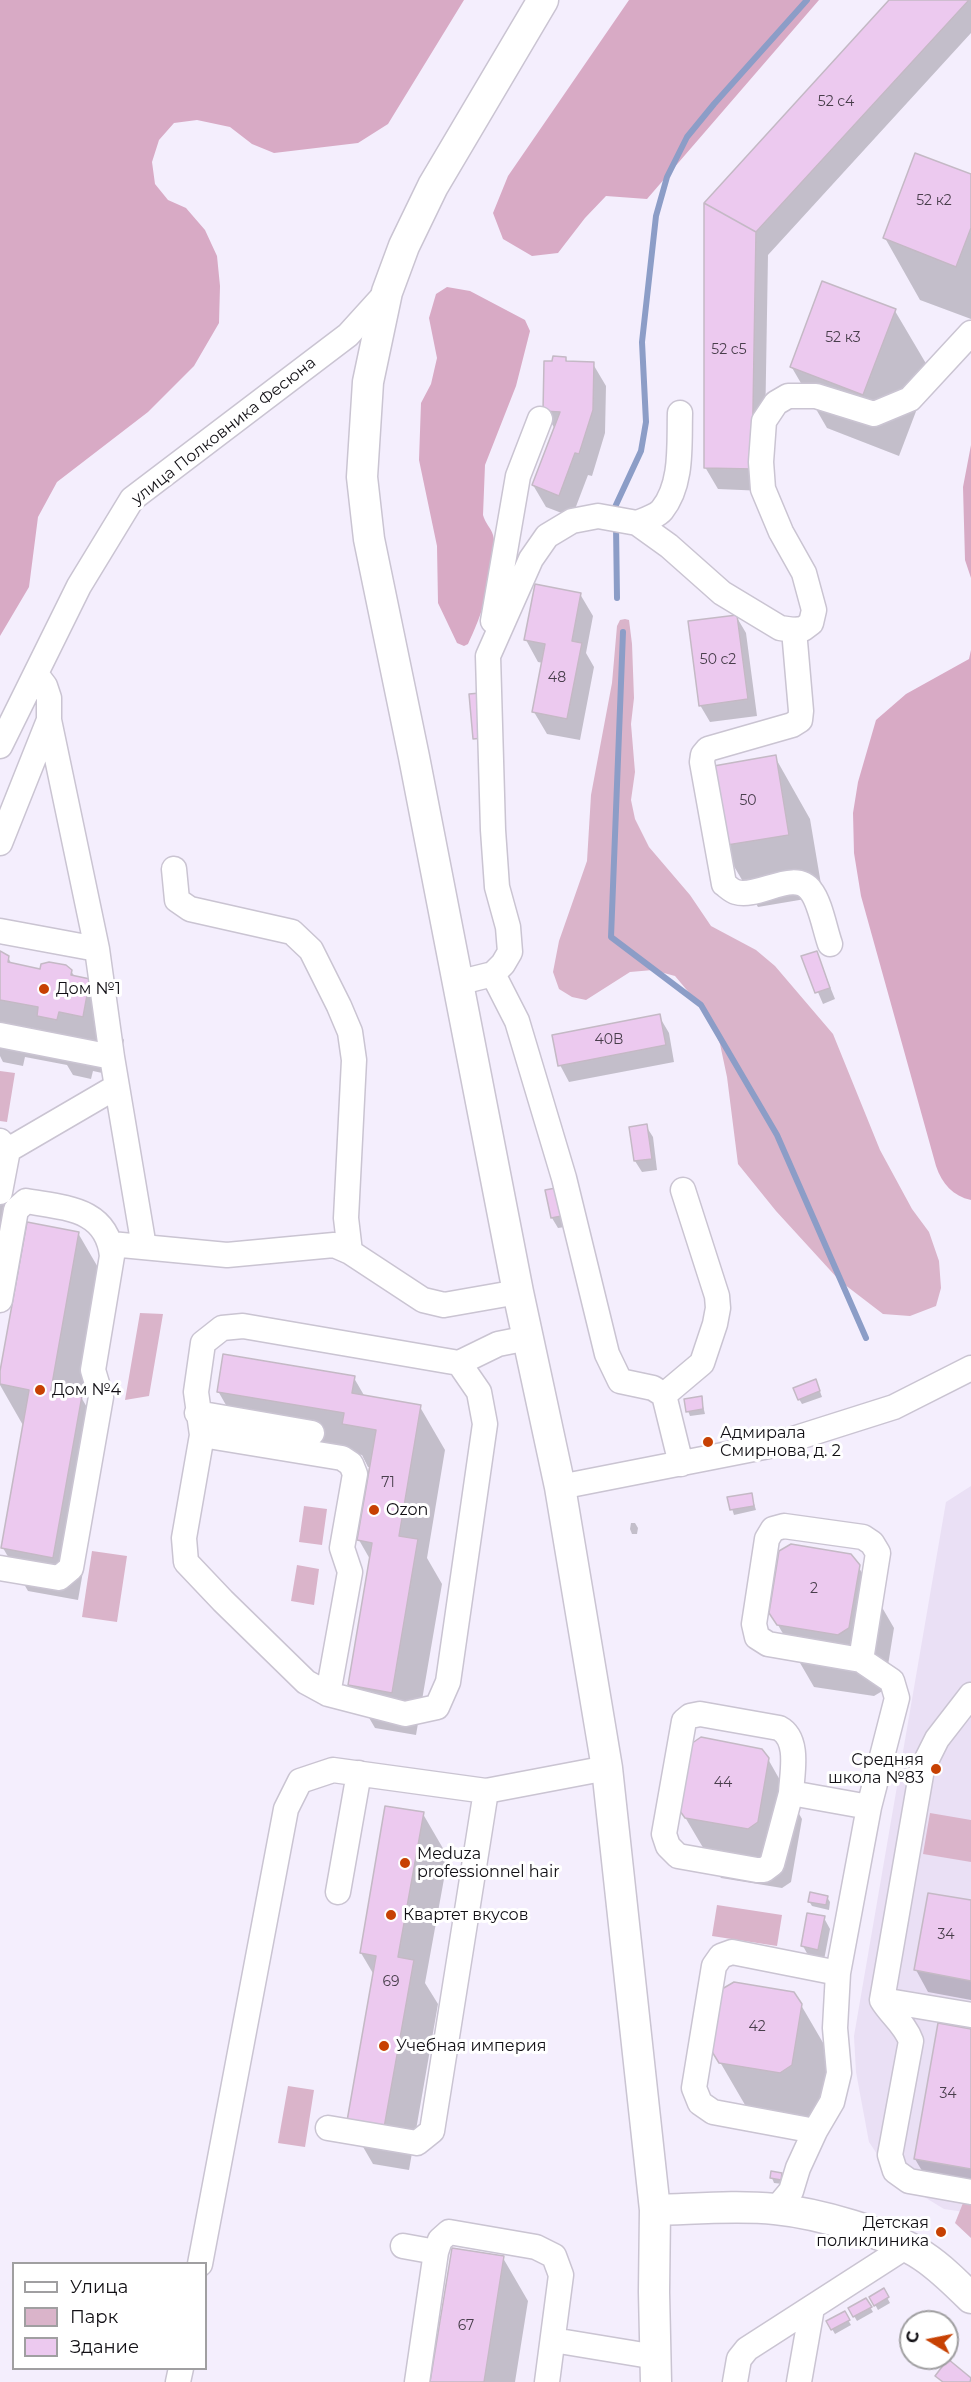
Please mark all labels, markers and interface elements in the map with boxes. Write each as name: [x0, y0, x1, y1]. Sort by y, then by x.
house number: 52 с4: [818, 94, 854, 110]
house number: 52 к2: [916, 193, 952, 209]
house number: 52 к3: [825, 330, 861, 346]
house number: 52 с5: [711, 342, 747, 358]
street label: улица Полковника Фесюна: [128, 353, 320, 509]
house number: 50 с2: [700, 652, 736, 668]
house number: 48: [548, 670, 566, 686]
house number: 50: [739, 793, 757, 809]
place label: Дом №1: [56, 979, 121, 999]
marker: Дом №1: [37, 982, 51, 996]
house number: 40В: [594, 1032, 624, 1048]
place label: Дом №4: [52, 1380, 121, 1400]
marker: Дом №4: [33, 1383, 47, 1397]
place label: Адмирала Смирнова, д. 2: [720, 1423, 841, 1461]
marker: Адмирала Смирнова, д. 2: [701, 1435, 715, 1449]
house number: 71: [381, 1475, 395, 1491]
place label: Ozon: [386, 1500, 428, 1520]
marker: Ozon: [367, 1503, 381, 1517]
house number: 2: [810, 1581, 818, 1597]
place label: Средняя школа №83: [828, 1750, 924, 1788]
marker: Средняя школа №83: [929, 1762, 943, 1776]
house number: 44: [714, 1775, 732, 1791]
place label: Meduza professionnel hair: [417, 1844, 560, 1882]
marker: Meduza professionnel hair: [398, 1856, 412, 1870]
place label: Квартет вкусов: [403, 1905, 528, 1925]
marker: Квартет вкусов: [384, 1908, 398, 1922]
house number: 34: [937, 1927, 955, 1943]
house number: 69: [382, 1974, 400, 1990]
house number: 42: [748, 2019, 766, 2035]
place label: Учебная империя: [396, 2036, 546, 2056]
marker: Учебная империя: [377, 2039, 391, 2053]
house number: 34: [939, 2086, 957, 2102]
place label: Детская поликлиника: [816, 2213, 929, 2251]
marker: Детская поликлиника: [934, 2225, 948, 2239]
legend: [12, 2262, 207, 2370]
text: Улица: [70, 2276, 128, 2298]
text: Парк: [70, 2306, 118, 2328]
north arrow: [899, 2310, 959, 2370]
house number: 67: [458, 2318, 474, 2334]
text: С: [902, 2330, 923, 2345]
text: Здание: [70, 2336, 139, 2358]

